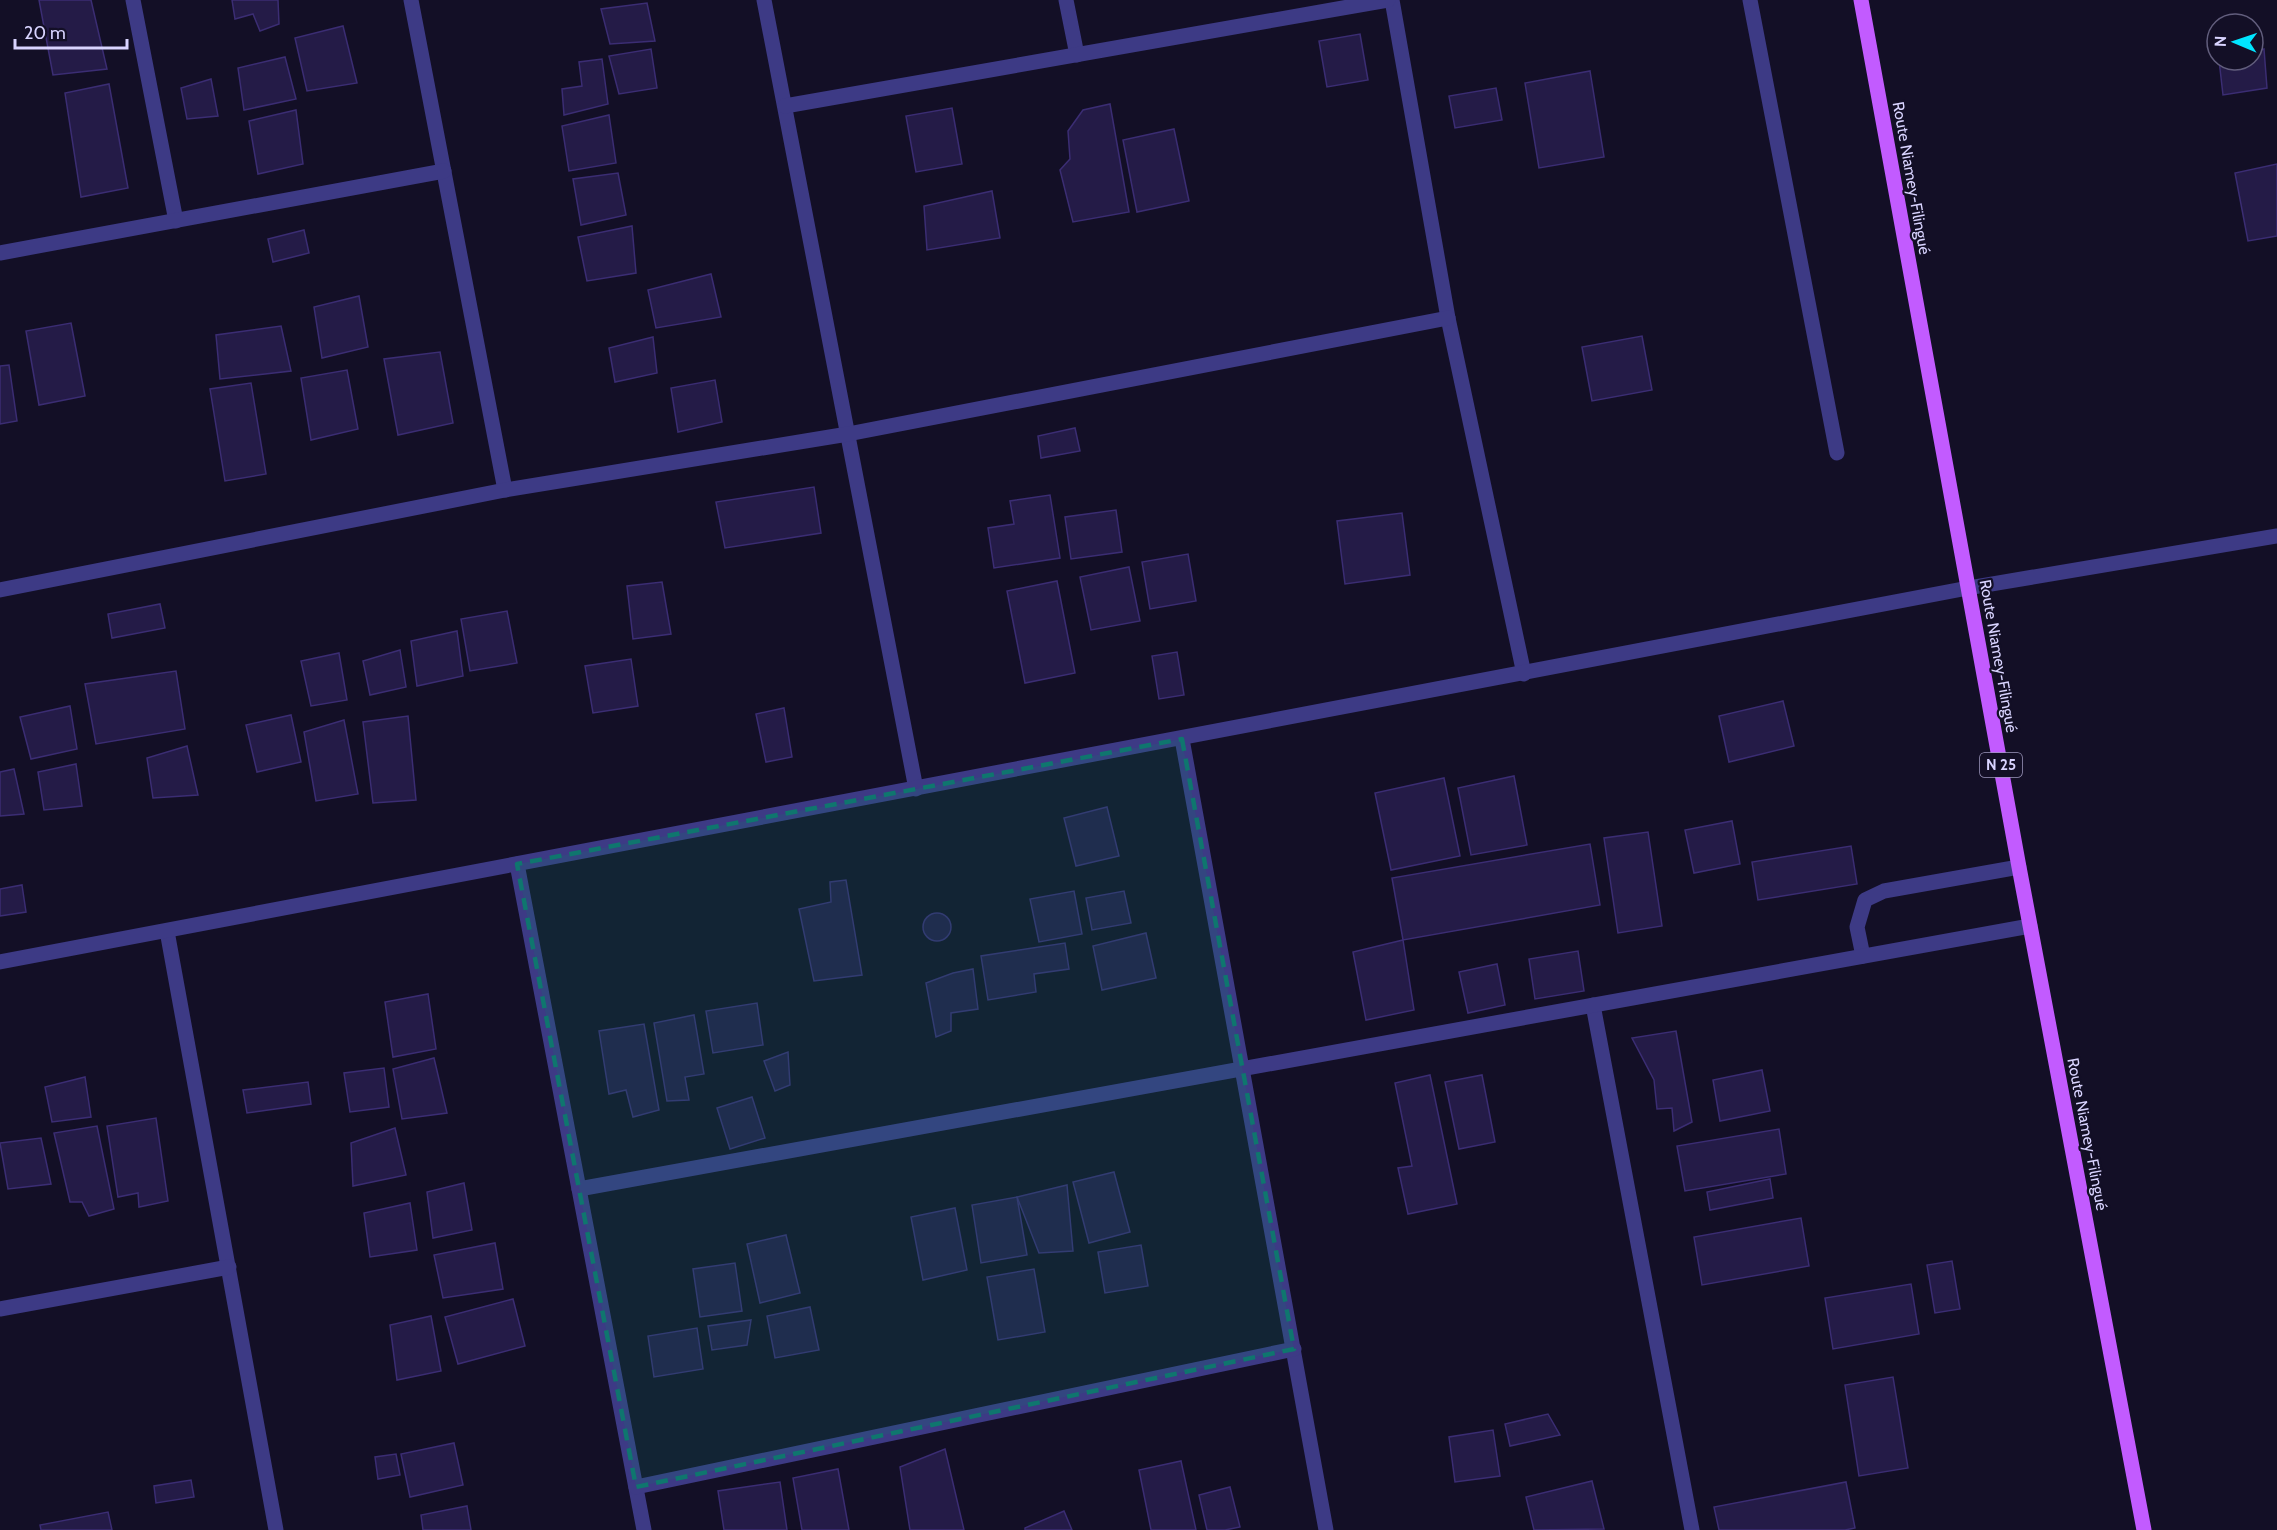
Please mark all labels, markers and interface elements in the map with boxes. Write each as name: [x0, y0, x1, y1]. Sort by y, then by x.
scale bar: [15, 12, 128, 50]
north arrow: [2205, 12, 2265, 72]
text: 20 m: [24, 22, 66, 44]
text: N: [2211, 36, 2230, 47]
street label: Route Niamey-Filingué: [1889, 100, 1934, 256]
street label: Route Niamey-Filingué: [1976, 578, 2021, 734]
road number: N 25: [1980, 753, 2022, 777]
street label: Route Niamey-Filingué: [2063, 1056, 2112, 1212]

